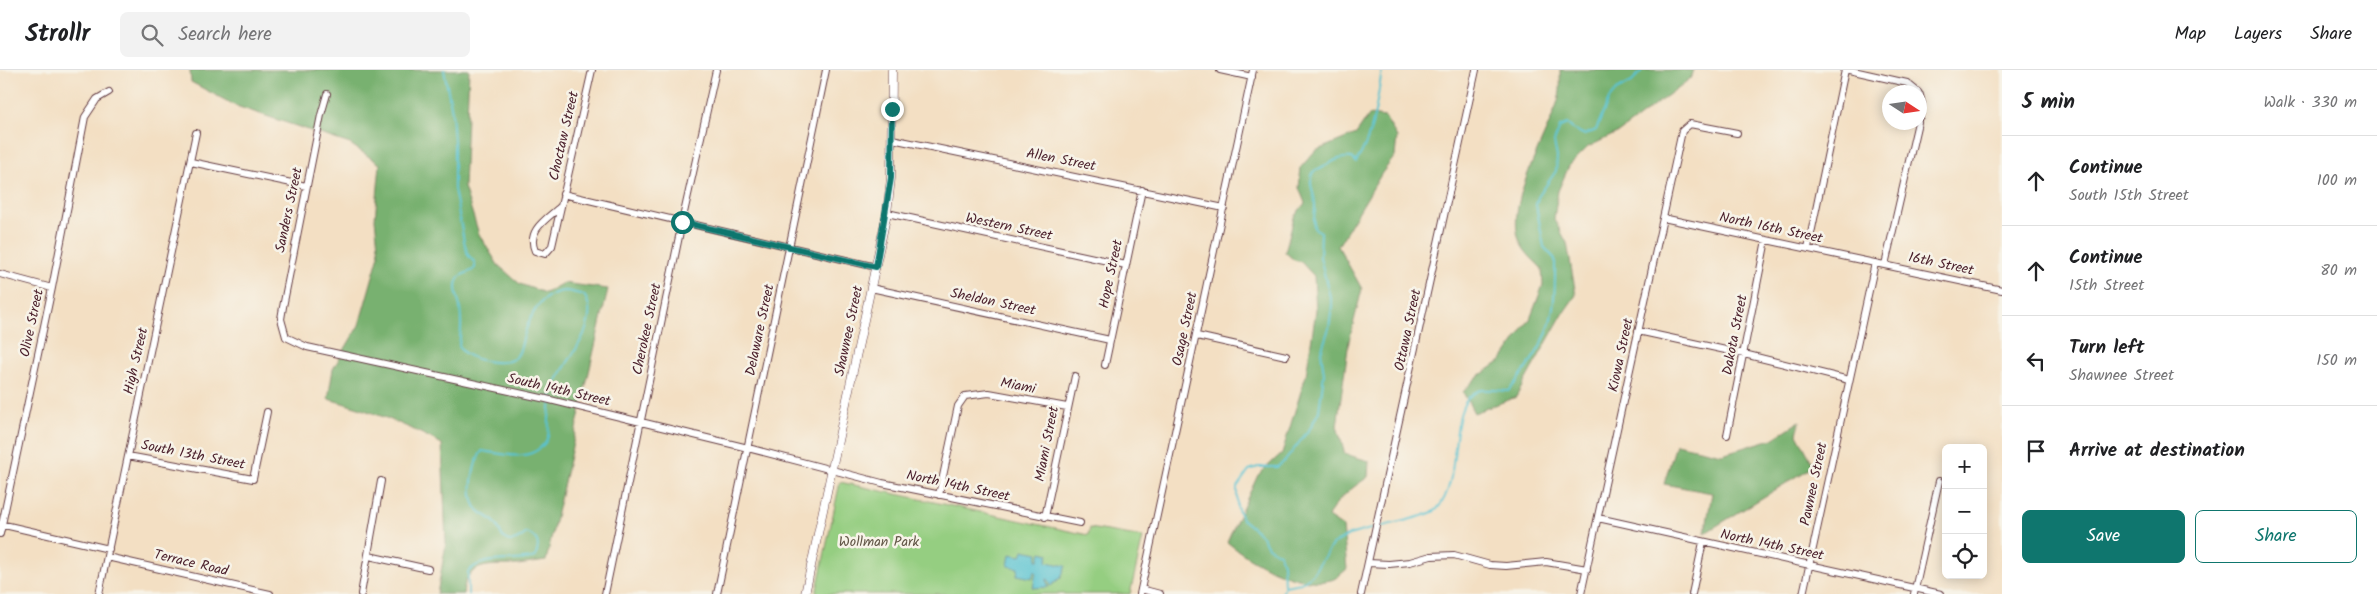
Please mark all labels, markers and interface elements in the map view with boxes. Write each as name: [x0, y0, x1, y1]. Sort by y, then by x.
search box: [120, 12, 470, 57]
text: Strollr: [25, 15, 90, 54]
text: Search here: [178, 20, 272, 50]
text: Map: [2175, 20, 2206, 49]
text: Layers: [2234, 20, 2282, 49]
text: Share: [2310, 20, 2352, 49]
icon: search: [138, 21, 166, 49]
north arrow: [1882, 85, 1927, 130]
text: 5 min: [2022, 86, 2075, 119]
street label: Choctaw Street: [543, 89, 585, 183]
text: Walk · 330 m: [2264, 90, 2357, 115]
route end: [881, 98, 904, 121]
street label: Allen Street: [1024, 142, 1098, 178]
text: Continue: [2069, 153, 2142, 183]
street label: Sanders Street: [269, 165, 309, 255]
icon: ahead: [2022, 167, 2050, 195]
text: 100 m: [2317, 168, 2357, 193]
text: South 15th Street: [2069, 183, 2189, 208]
street label: North 16th Street: [1717, 206, 1825, 250]
street label: Western Street: [964, 207, 1055, 247]
route start: [671, 211, 694, 234]
street label: Hope Street: [1093, 237, 1129, 310]
text: Continue: [2069, 243, 2142, 273]
street label: 16th Street: [1906, 246, 1976, 282]
icon: ahead: [2022, 257, 2050, 285]
text: 80 m: [2320, 258, 2357, 283]
text: 15th Street: [2069, 273, 2144, 298]
street label: Cherokee Street: [627, 280, 668, 377]
street label: Delaware Street: [740, 281, 781, 378]
street label: Sheldon Street: [948, 282, 1038, 322]
street label: Shawnee Street: [829, 283, 869, 378]
street label: Olive Street: [14, 287, 50, 359]
street label: Ottawa Street: [1389, 287, 1428, 373]
street label: Osage Street: [1166, 289, 1204, 368]
street label: Dakota Street: [1716, 292, 1754, 377]
street label: Kiowa Street: [1602, 315, 1640, 394]
street label: High Street: [118, 325, 154, 397]
text: Turn left: [2069, 333, 2144, 363]
icon: left: [2022, 347, 2050, 375]
text: 150 m: [2316, 348, 2357, 373]
text: Shawnee Street: [2069, 363, 2174, 388]
street label: South 14th Street: [505, 367, 613, 413]
street label: Miami: [999, 372, 1038, 400]
street label: Miami Street: [1029, 404, 1065, 484]
street label: South 13th Street: [139, 434, 247, 476]
text: Arrive at destination: [2069, 436, 2245, 466]
icon: arrive: [2022, 437, 2050, 465]
street label: Pawnee Street: [1794, 440, 1834, 528]
map controls: [1942, 444, 1987, 579]
button: +: [1942, 444, 1987, 489]
street label: North 14th Street: [904, 464, 1012, 508]
button: −: [1942, 489, 1987, 534]
button: Save: [2022, 510, 2185, 563]
button: Share: [2195, 510, 2357, 563]
street label: North 14th Street: [1718, 523, 1826, 567]
park label: Wollman Park: [839, 531, 920, 553]
button: locate: [1942, 534, 1987, 579]
street label: Terrace Road: [152, 544, 231, 582]

